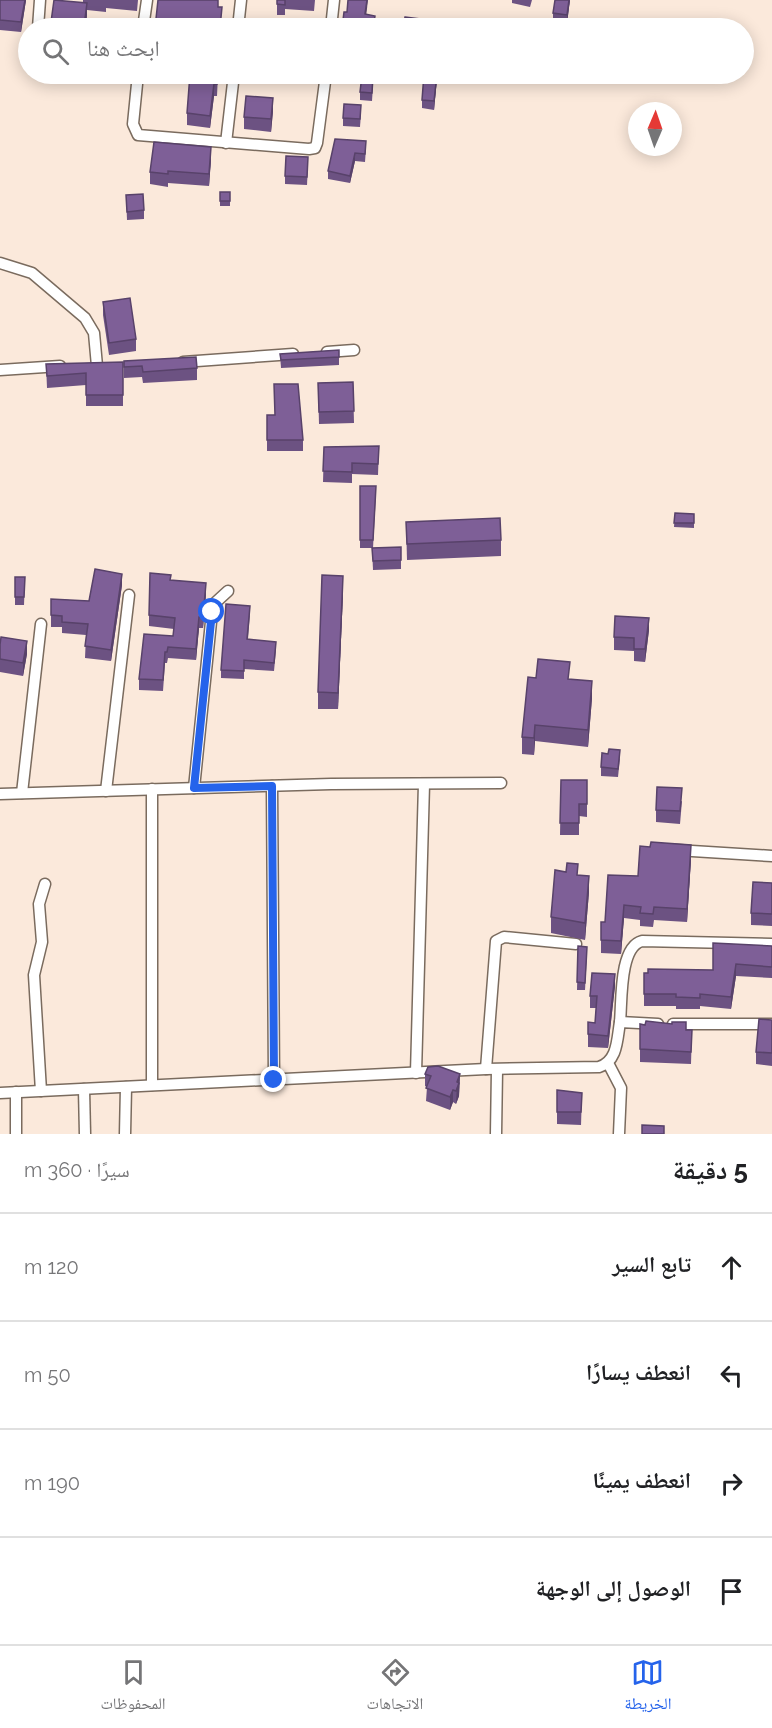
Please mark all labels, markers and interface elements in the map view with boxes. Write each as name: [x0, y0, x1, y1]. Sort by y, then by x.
search box: [18, 18, 754, 84]
icon: search: [39, 35, 72, 68]
text: ابحث هنا: [87, 35, 160, 61]
north arrow: [628, 102, 682, 156]
route start: [198, 598, 224, 624]
route end: [260, 1066, 286, 1092]
text: 5 دقيقة: [673, 1155, 748, 1185]
text: سيرًا · 360 m: [24, 1158, 130, 1182]
text: تابع السير: [612, 1251, 691, 1277]
icon: ahead: [715, 1251, 748, 1284]
text: 120 m: [24, 1255, 79, 1279]
text: انعطف يسارًا: [586, 1359, 691, 1385]
icon: left: [715, 1359, 748, 1392]
text: 50 m: [24, 1363, 71, 1387]
text: انعطف يمينًا: [592, 1467, 691, 1493]
icon: right: [715, 1467, 748, 1500]
text: 190 m: [24, 1471, 80, 1495]
text: الوصول إلى الوجهة: [536, 1575, 691, 1601]
icon: arrive: [715, 1575, 748, 1608]
tab: المحفوظات: [101, 1656, 166, 1719]
tab: الاتجاهات: [367, 1656, 423, 1719]
tab: الخريطة: [624, 1656, 672, 1719]

